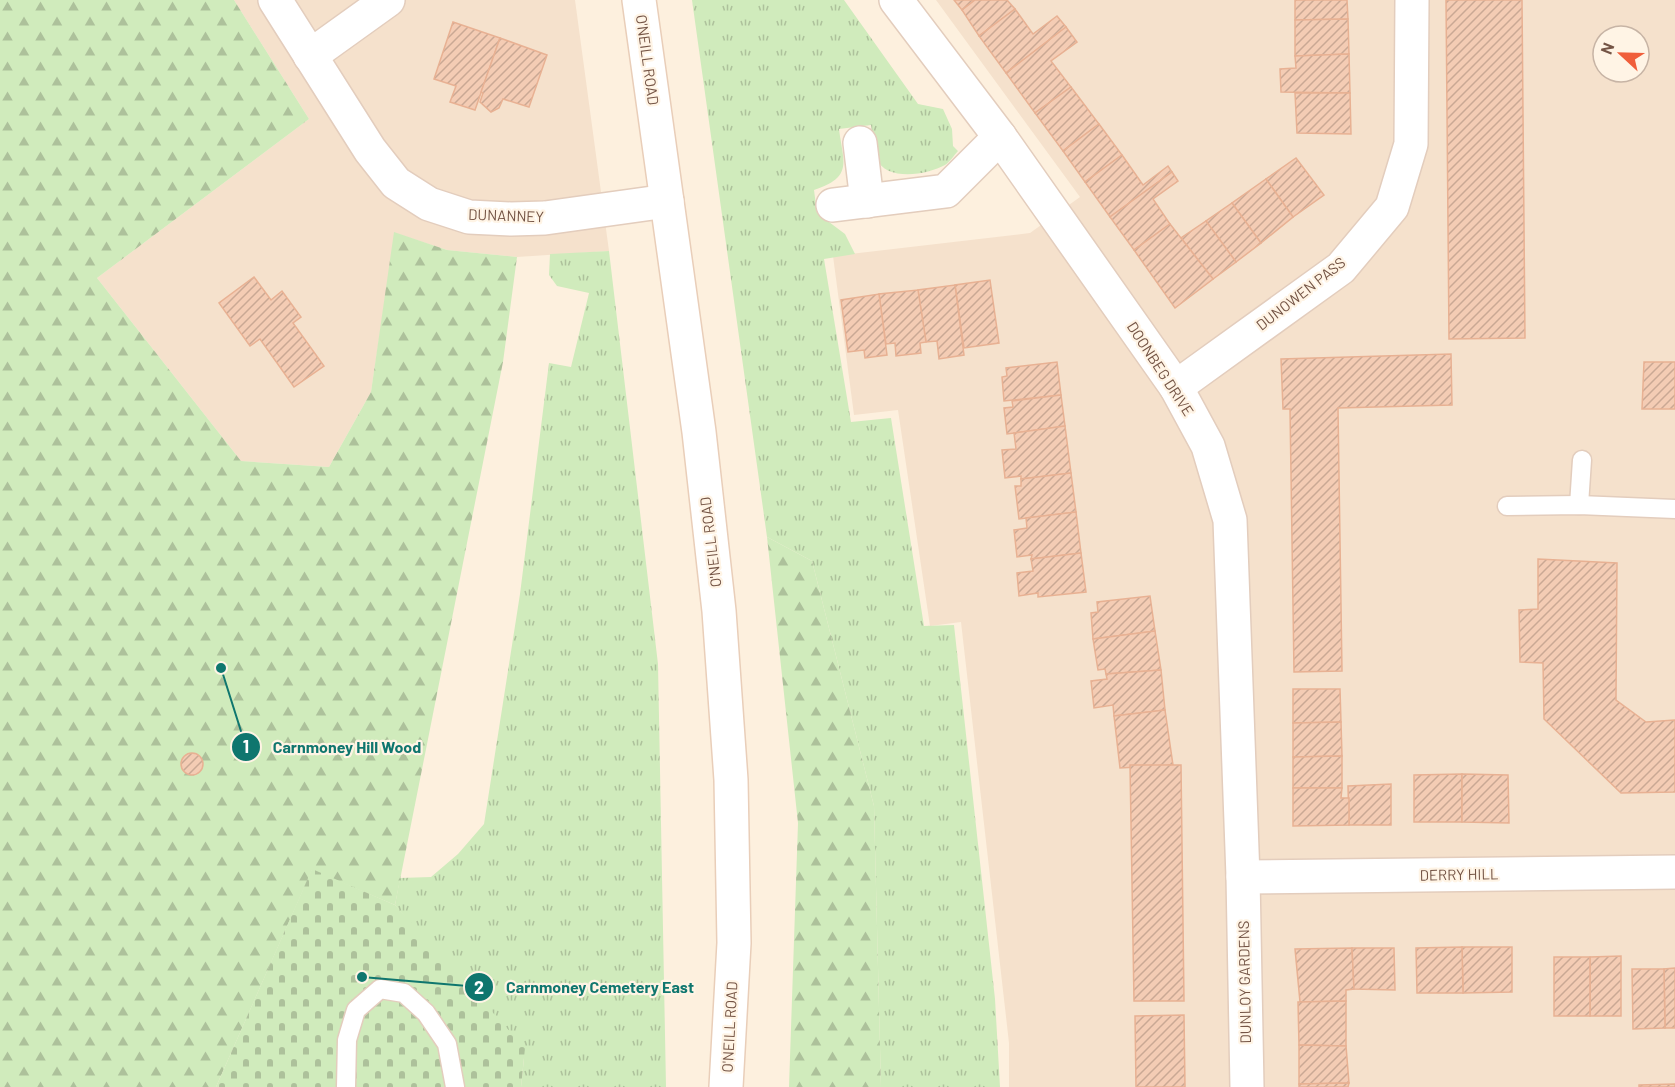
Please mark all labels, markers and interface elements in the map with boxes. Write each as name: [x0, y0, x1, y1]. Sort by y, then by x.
street label: O'NEILL ROAD: [633, 13, 663, 106]
north arrow: [1591, 24, 1651, 84]
text: N: [1596, 40, 1617, 57]
street label: DUNANNEY: [468, 205, 544, 225]
street label: DUNOWEN PASS: [1252, 253, 1349, 334]
street label: DOONBEG DRIVE: [1124, 318, 1198, 419]
street label: O'NEILL ROAD: [696, 496, 724, 588]
callout: Carnmoney Hill Wood: [231, 730, 434, 764]
text: 1: [243, 735, 249, 757]
text: Carnmoney Hill Wood: [273, 737, 421, 756]
street label: DERRY HILL: [1419, 864, 1499, 884]
street label: DUNLOY GARDENS: [1234, 920, 1254, 1044]
callout: Carnmoney Cemetery East: [464, 970, 706, 1004]
text: 2: [474, 976, 484, 998]
text: Carnmoney Cemetery East: [506, 977, 694, 996]
street label: O'NEILL ROAD: [718, 981, 740, 1073]

